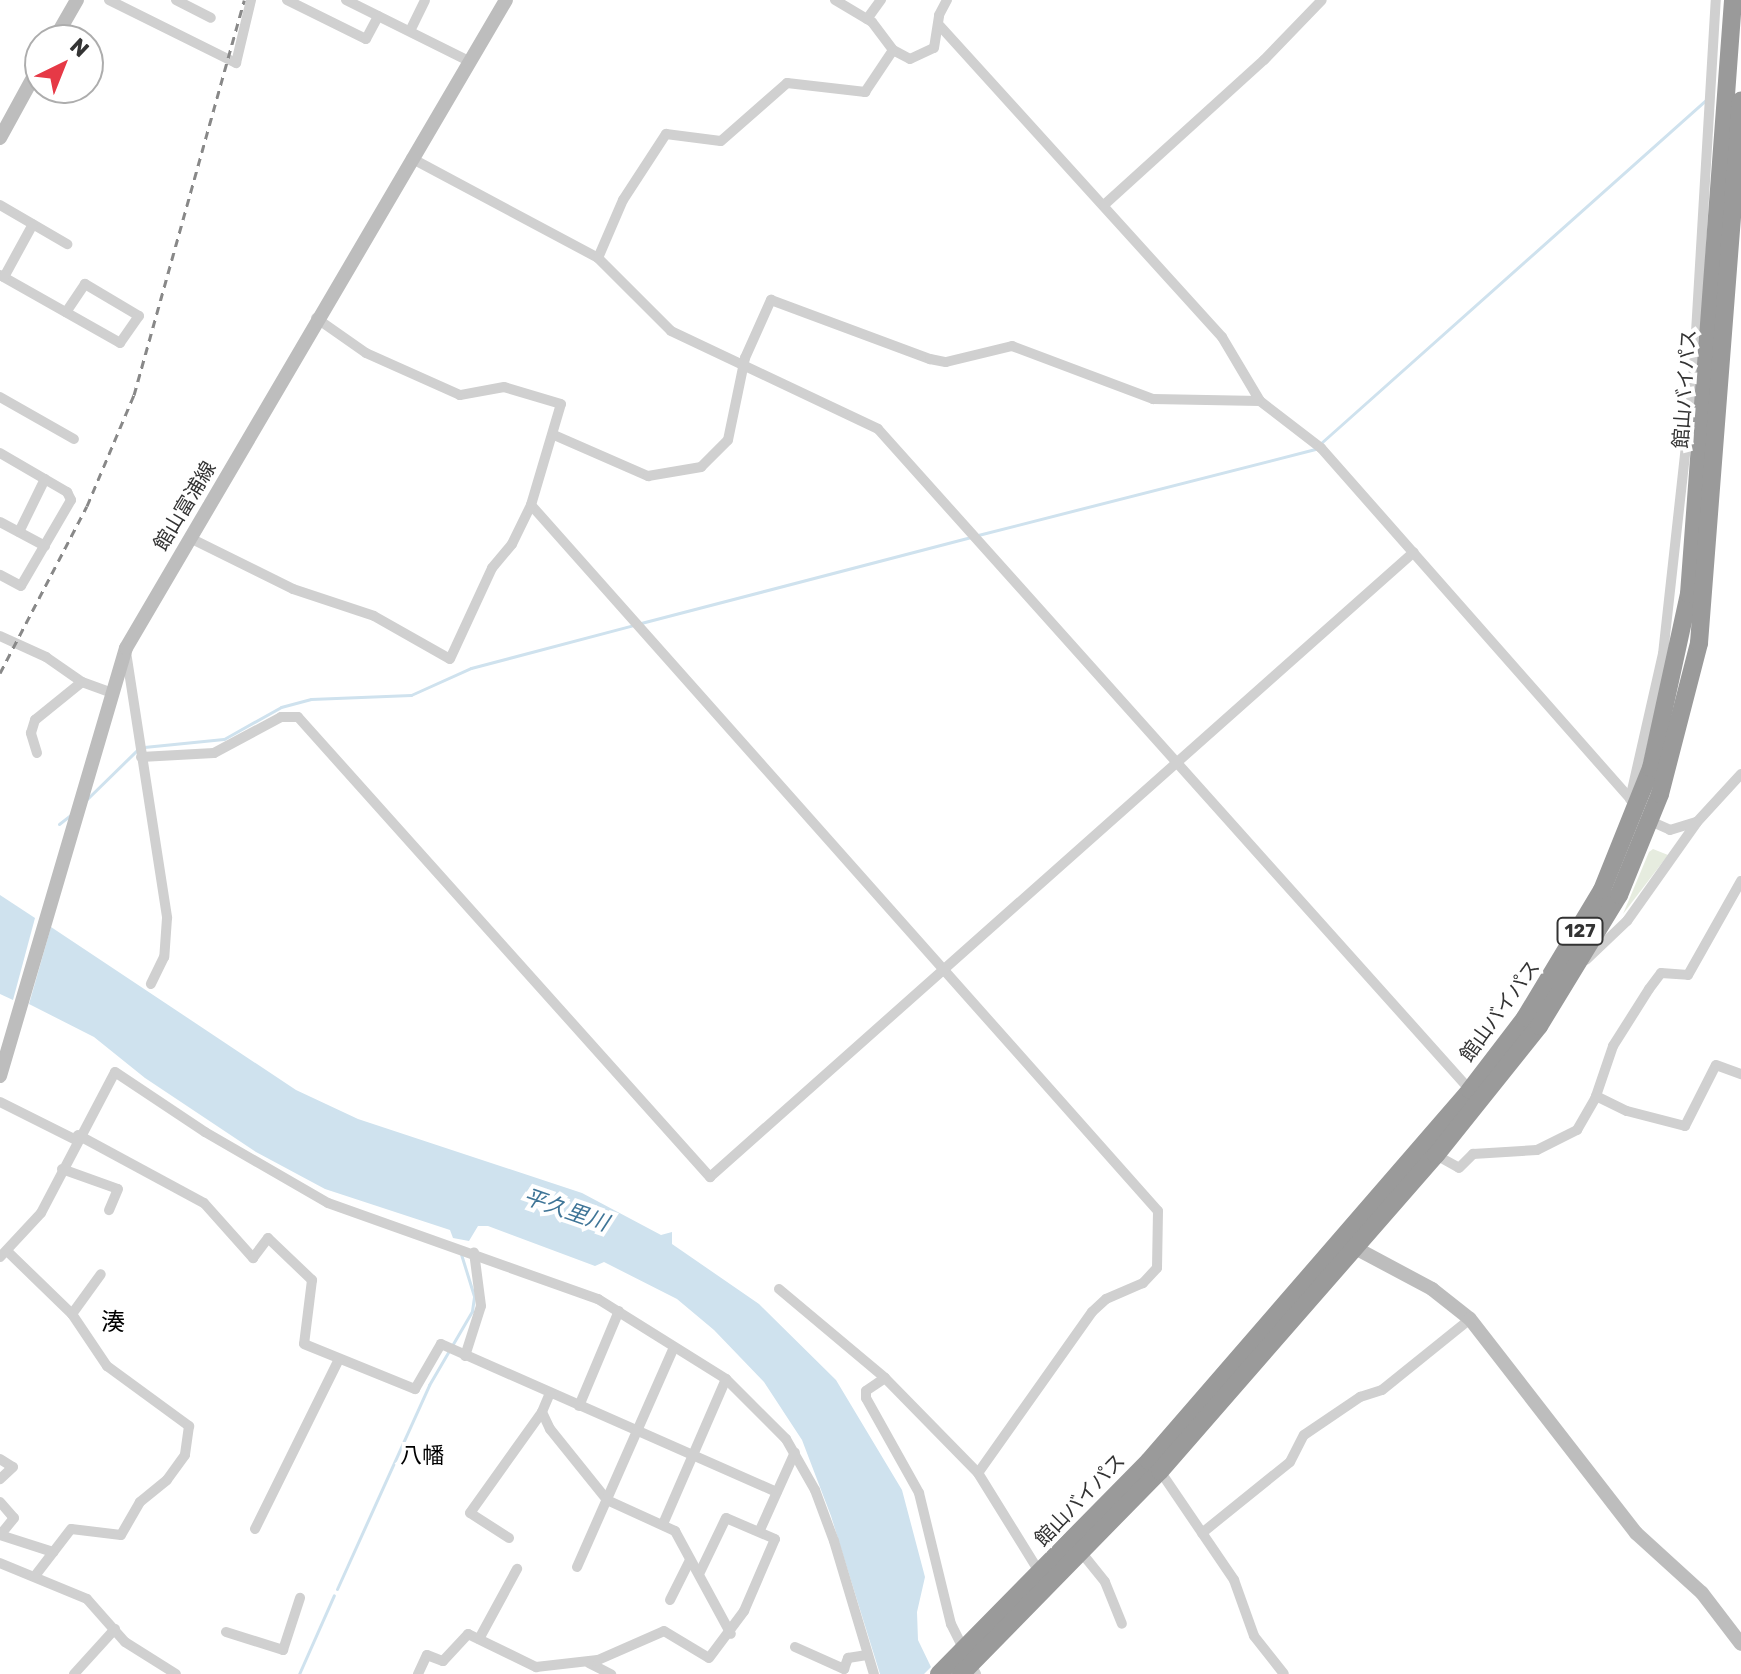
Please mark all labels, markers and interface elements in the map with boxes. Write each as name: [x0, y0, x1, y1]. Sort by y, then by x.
north arrow: [24, 24, 104, 104]
text: N: [64, 32, 94, 63]
street label: 館山バイパス: [1669, 328, 1701, 450]
street label: 館山富浦線: [149, 457, 221, 555]
road number: 127: [1556, 917, 1604, 945]
street label: 館山バイパス: [1455, 955, 1545, 1067]
water label: 平久里川: [520, 1183, 612, 1237]
district label: 湊: [101, 1309, 125, 1337]
district label: 八幡: [400, 1443, 444, 1469]
street label: 館山バイパス: [1030, 1449, 1130, 1551]

